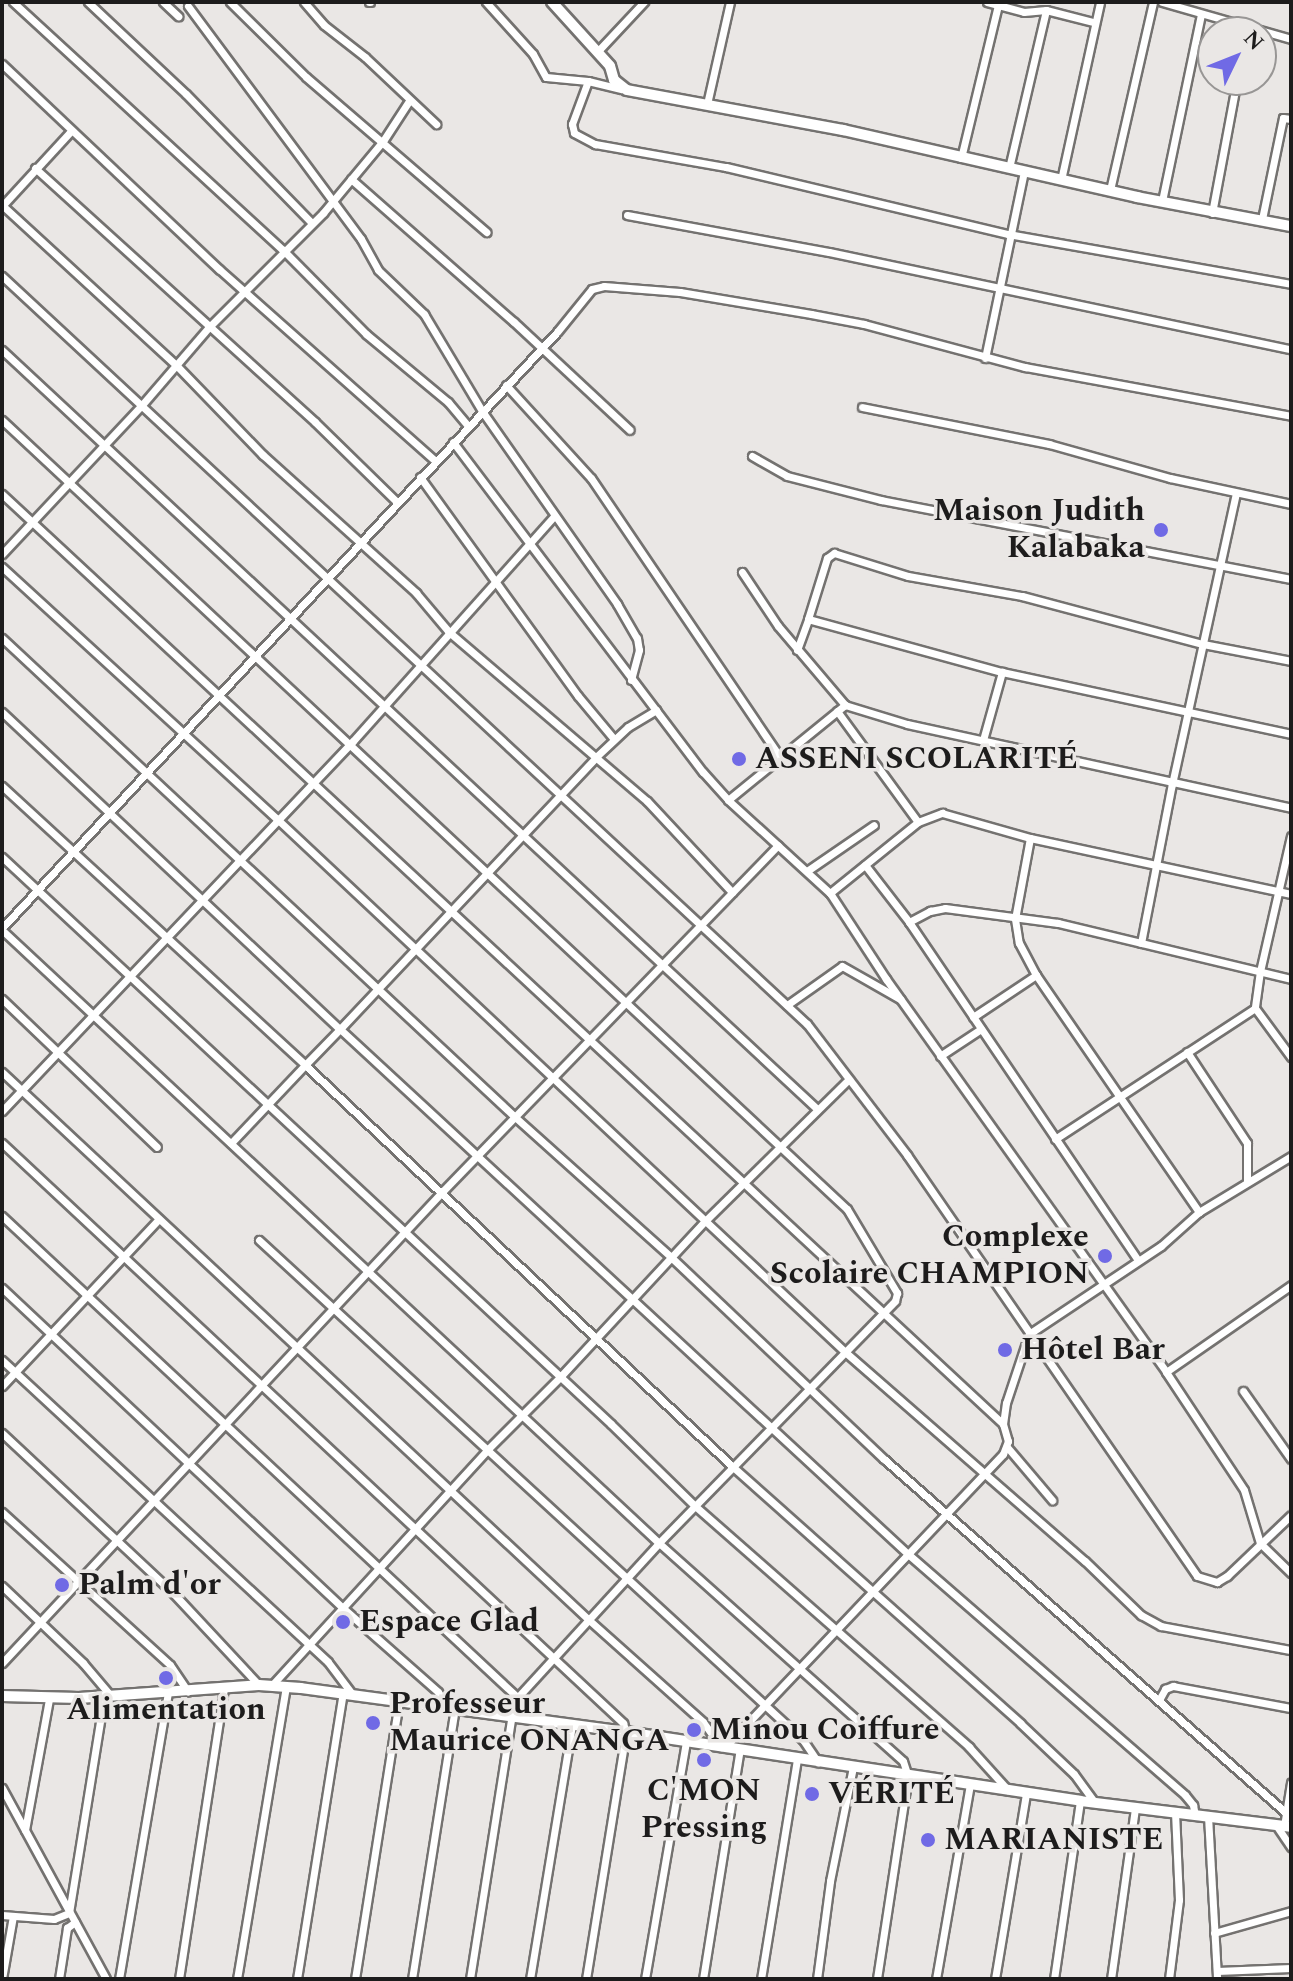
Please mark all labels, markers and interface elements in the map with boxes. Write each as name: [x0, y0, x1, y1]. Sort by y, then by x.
north arrow: [1197, 16, 1277, 96]
text: N: [1235, 23, 1272, 58]
place label: Maison Judith Kalabaka: [933, 493, 1145, 568]
marker: Maison Judith Kalabaka: [1152, 521, 1170, 539]
place label: ASSENI SCOLARITÉ: [755, 740, 1078, 778]
marker: ASSENI SCOLARITÉ: [730, 750, 748, 768]
place label: Complexe Scolaire CHAMPION: [770, 1219, 1089, 1294]
marker: Complexe Scolaire CHAMPION: [1096, 1247, 1114, 1265]
place label: Hôtel Bar: [1021, 1331, 1165, 1369]
marker: Hôtel Bar: [996, 1341, 1014, 1359]
place label: Palm d'or: [78, 1566, 221, 1604]
marker: Palm d'or: [53, 1576, 71, 1594]
place label: Espace Glad: [359, 1603, 539, 1641]
marker: Espace Glad: [334, 1613, 352, 1631]
marker: Alimentation: [157, 1669, 175, 1687]
place label: Professeur Maurice ONANGA: [389, 1686, 670, 1761]
place label: Alimentation: [66, 1691, 266, 1729]
place label: Minou Coiffure: [710, 1711, 940, 1749]
marker: Professeur Maurice ONANGA: [364, 1714, 382, 1732]
marker: Minou Coiffure: [685, 1721, 703, 1739]
marker: C'MON Pressing: [695, 1751, 713, 1769]
place label: C'MON Pressing: [641, 1773, 767, 1848]
place label: VÉRITÉ: [828, 1775, 955, 1813]
marker: VÉRITÉ: [803, 1785, 821, 1803]
place label: MARIANISTE: [944, 1821, 1164, 1859]
marker: MARIANISTE: [919, 1831, 937, 1849]

